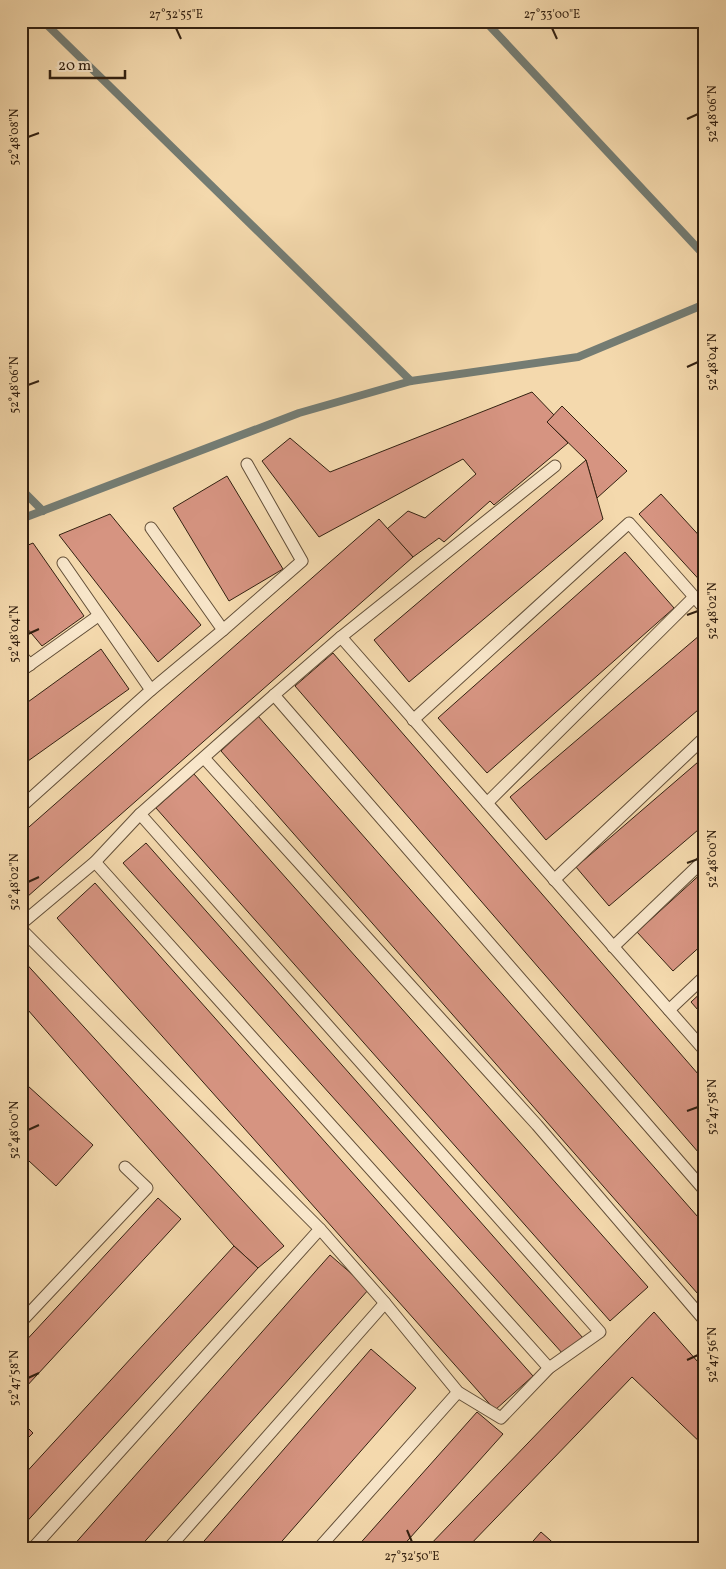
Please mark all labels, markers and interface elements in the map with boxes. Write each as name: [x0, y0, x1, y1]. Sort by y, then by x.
text: 27°32'55"E: [149, 7, 203, 23]
text: 27°33'00"E: [524, 7, 580, 23]
scale bar: [50, 48, 125, 80]
text: 20 m: [58, 56, 91, 77]
text: 52°48'06"N: [705, 85, 721, 143]
text: 52°48'08"N: [7, 108, 23, 166]
text: 52°48'04"N: [705, 333, 721, 391]
text: 52°48'06"N: [7, 356, 23, 414]
text: 52°48'02"N: [705, 582, 721, 640]
text: 52°48'04"N: [7, 605, 23, 663]
text: 52°48'00"N: [705, 830, 721, 888]
text: 52°48'02"N: [7, 853, 23, 911]
text: 52°47'58"N: [705, 1079, 721, 1135]
text: 52°48'00"N: [7, 1101, 23, 1159]
text: 52°47'56"N: [705, 1327, 721, 1383]
text: 52°47'58"N: [7, 1350, 23, 1406]
text: 27°32'50"E: [384, 1549, 440, 1565]

